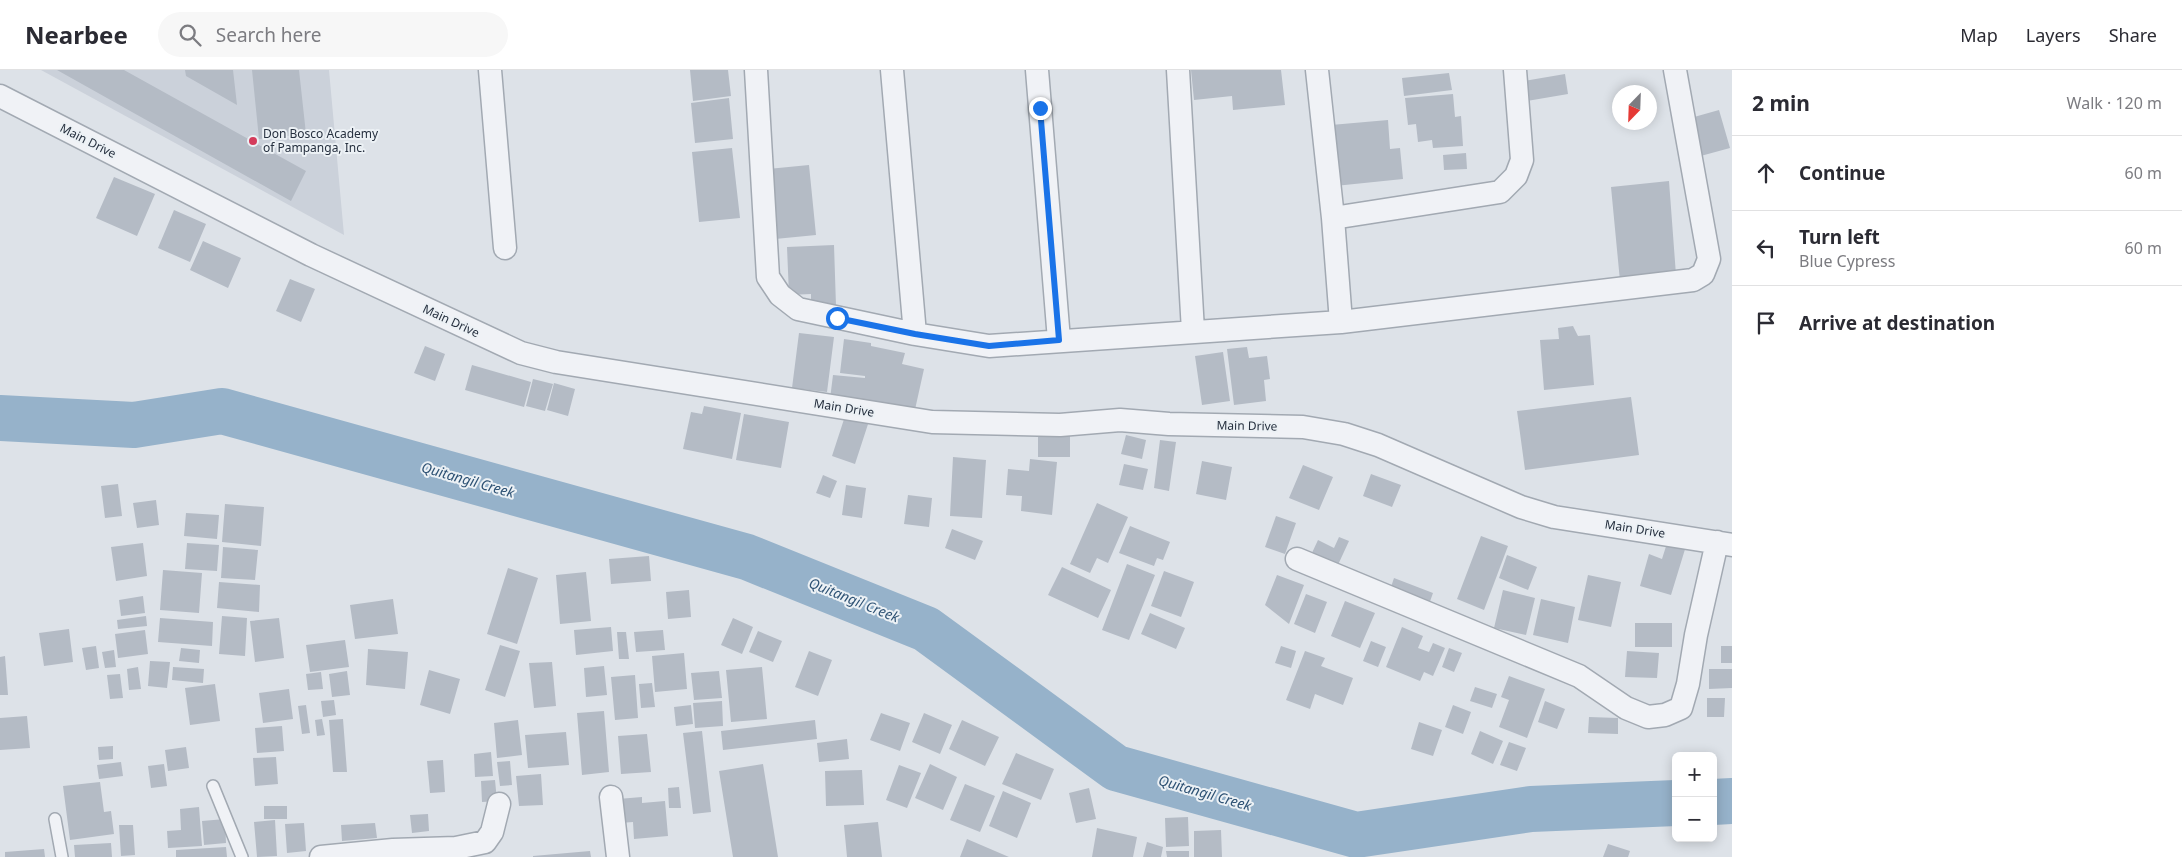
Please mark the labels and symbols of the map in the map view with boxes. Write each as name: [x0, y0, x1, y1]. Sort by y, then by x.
north arrow: [1612, 85, 1657, 130]
route end: [1029, 97, 1052, 120]
street label: Main Drive: [57, 119, 119, 162]
place label: Don Bosco Academy of Pampanga, Inc.: [263, 125, 379, 156]
marker: Don Bosco Academy of Pampanga, Inc.: [247, 135, 259, 147]
street label: Main Drive: [420, 300, 483, 341]
route start: [826, 307, 849, 330]
street label: Main Drive: [813, 394, 876, 421]
street label: Main Drive: [1216, 416, 1278, 435]
water label: Quitangil Creek: [419, 457, 518, 502]
street label: Main Drive: [1604, 515, 1667, 542]
water label: Quitangil Creek: [806, 573, 903, 627]
water label: Quitangil Creek: [1156, 770, 1255, 815]

